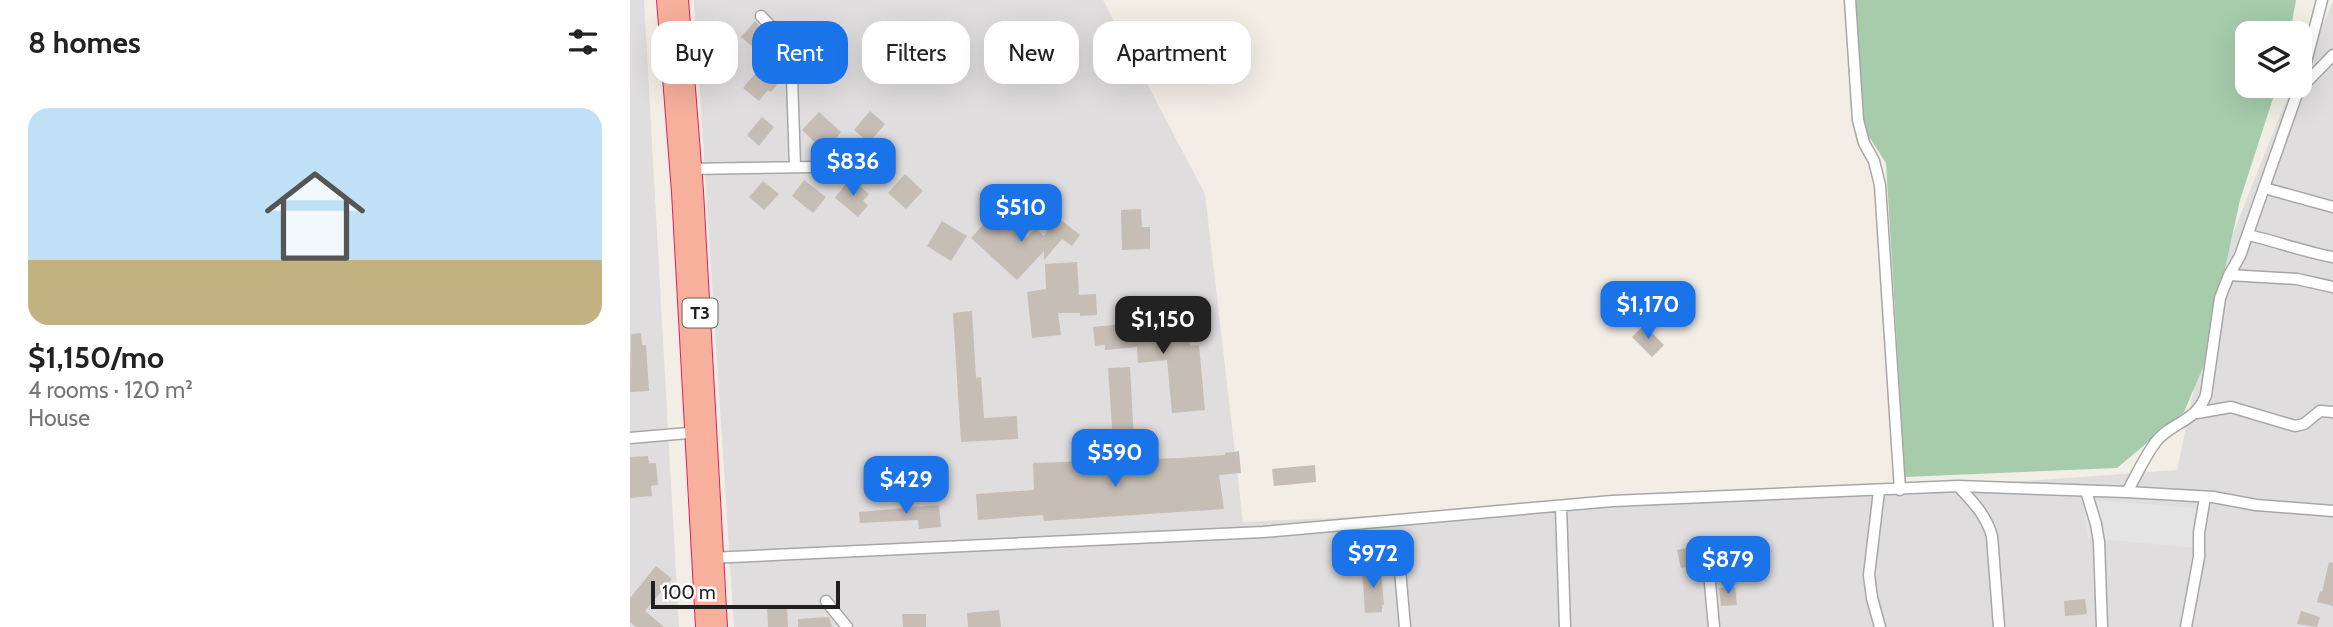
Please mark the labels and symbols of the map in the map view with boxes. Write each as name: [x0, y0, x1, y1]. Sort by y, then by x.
pin: $836: [812, 138, 894, 198]
pin: $510: [980, 184, 1062, 244]
pin: $1,170: [1591, 282, 1705, 341]
pin: $1,150: [1106, 296, 1220, 356]
road number: T3: [682, 298, 718, 328]
pin: $590: [1074, 430, 1156, 489]
pin: $429: [865, 456, 947, 516]
pin: $972: [1332, 530, 1414, 590]
pin: $879: [1687, 536, 1769, 596]
scale bar: [651, 578, 840, 610]

